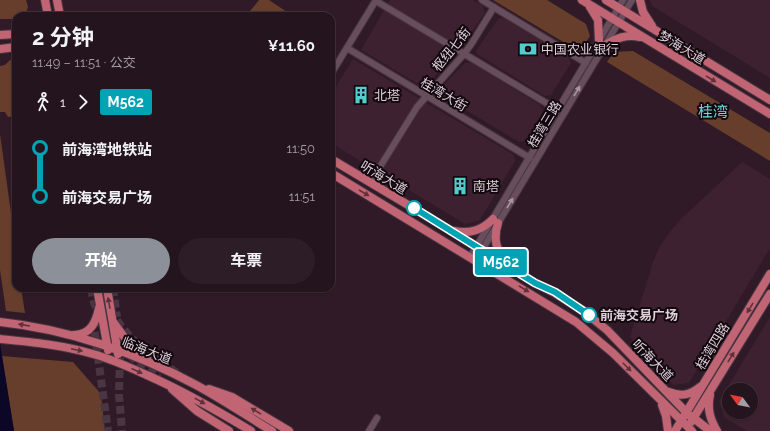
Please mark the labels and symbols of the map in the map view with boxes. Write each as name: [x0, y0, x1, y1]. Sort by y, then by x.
street label: 枢纽七街: [429, 24, 474, 74]
street label: 梦海大道: [656, 28, 708, 67]
bank icon: 中国农业银行: [518, 39, 538, 59]
place label: 中国农业银行: [541, 42, 619, 57]
street label: 桂湾大街: [418, 75, 470, 114]
one-way arrow: [705, 75, 717, 82]
building icon: 北塔: [351, 85, 371, 105]
one-way arrow: [573, 86, 581, 96]
place label: 北塔: [374, 88, 400, 103]
street label: 桂湾三路: [525, 98, 564, 150]
district label: 桂湾: [698, 103, 728, 121]
street label: 听海大道: [358, 158, 410, 197]
building icon: 南塔: [450, 176, 470, 196]
place label: 南塔: [473, 179, 499, 194]
one-way arrow: [358, 190, 370, 197]
one-way arrow: [507, 197, 514, 209]
unlabelled marker: [406, 200, 422, 216]
line badge: M562: [473, 249, 529, 275]
one-way arrow: [518, 286, 530, 293]
one-way arrow: [106, 297, 112, 310]
one-way arrow: [746, 302, 753, 314]
marker: 前海交易广场: [581, 307, 597, 323]
place label: 前海交易广场: [600, 308, 678, 323]
street label: 桂湾四路: [693, 320, 732, 372]
one-way arrow: [18, 322, 30, 328]
street label: 临海大道: [120, 334, 174, 367]
street label: 听海大道: [629, 336, 676, 384]
one-way arrow: [71, 348, 84, 354]
one-way arrow: [727, 352, 735, 362]
one-way arrow: [622, 362, 632, 372]
one-way arrow: [132, 368, 143, 374]
north arrow: [722, 383, 758, 419]
one-way arrow: [194, 398, 206, 404]
one-way arrow: [250, 407, 262, 414]

